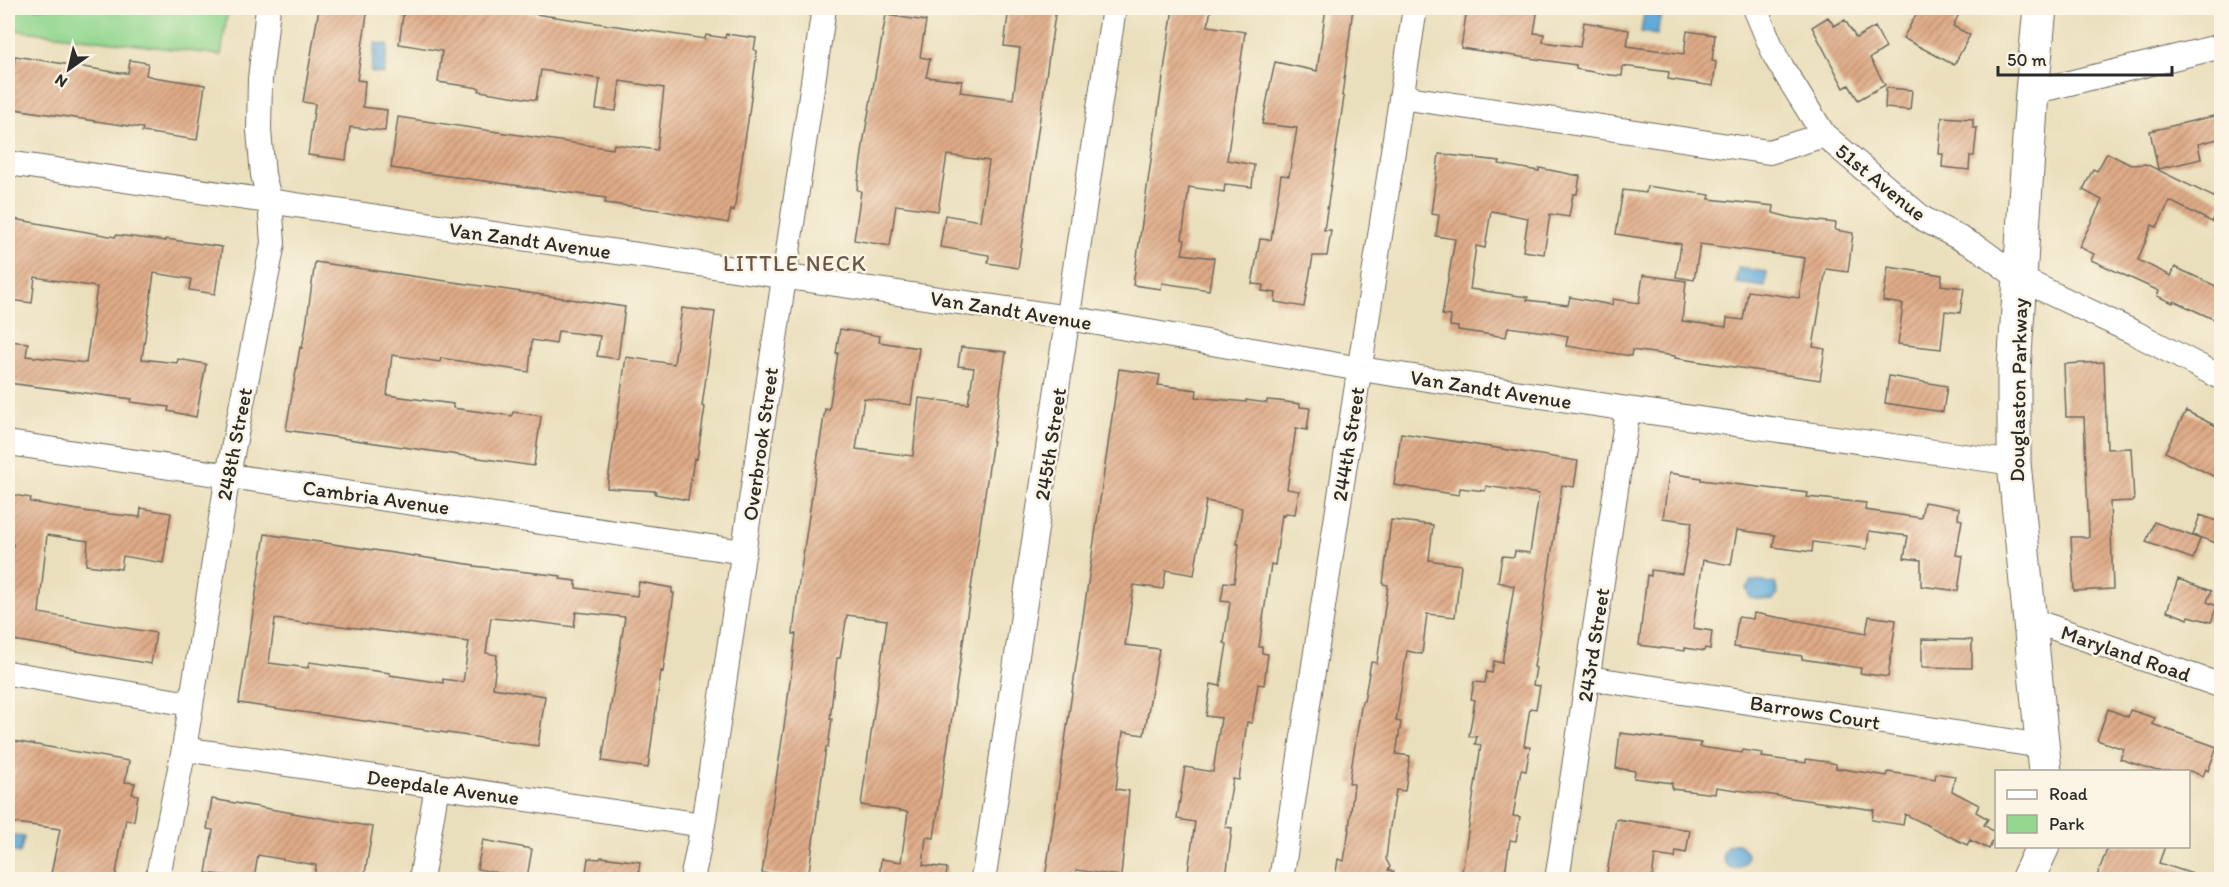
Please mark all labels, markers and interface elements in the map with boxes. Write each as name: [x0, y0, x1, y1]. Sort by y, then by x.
north arrow: [39, 39, 99, 99]
scale bar: [1998, 39, 2172, 77]
text: 50 m: [2007, 49, 2047, 71]
text: N: [51, 70, 71, 92]
street label: 51st Avenue: [1831, 138, 1931, 226]
street label: Van Zandt Avenue: [447, 216, 613, 264]
district label: LITTLE NECK: [723, 250, 867, 277]
street label: Van Zandt Avenue: [928, 285, 1094, 335]
street label: Douglaston Parkway: [2004, 298, 2032, 482]
street label: Van Zandt Avenue: [1408, 364, 1574, 414]
street label: Overbrook Street: [737, 365, 783, 522]
street label: 248th Street: [211, 385, 257, 503]
street label: 244th Street: [1327, 385, 1369, 503]
street label: 245th Street: [1029, 386, 1071, 502]
street label: Cambria Avenue: [301, 474, 451, 520]
street label: 243rd Street: [1572, 586, 1614, 704]
street label: Maryland Road: [2058, 619, 2195, 687]
street label: Barrows Court: [1748, 689, 1882, 735]
street label: Deepdale Avenue: [365, 764, 521, 810]
legend: [1995, 770, 2190, 848]
text: Road: [2049, 783, 2088, 805]
text: Park: [2049, 813, 2084, 835]

